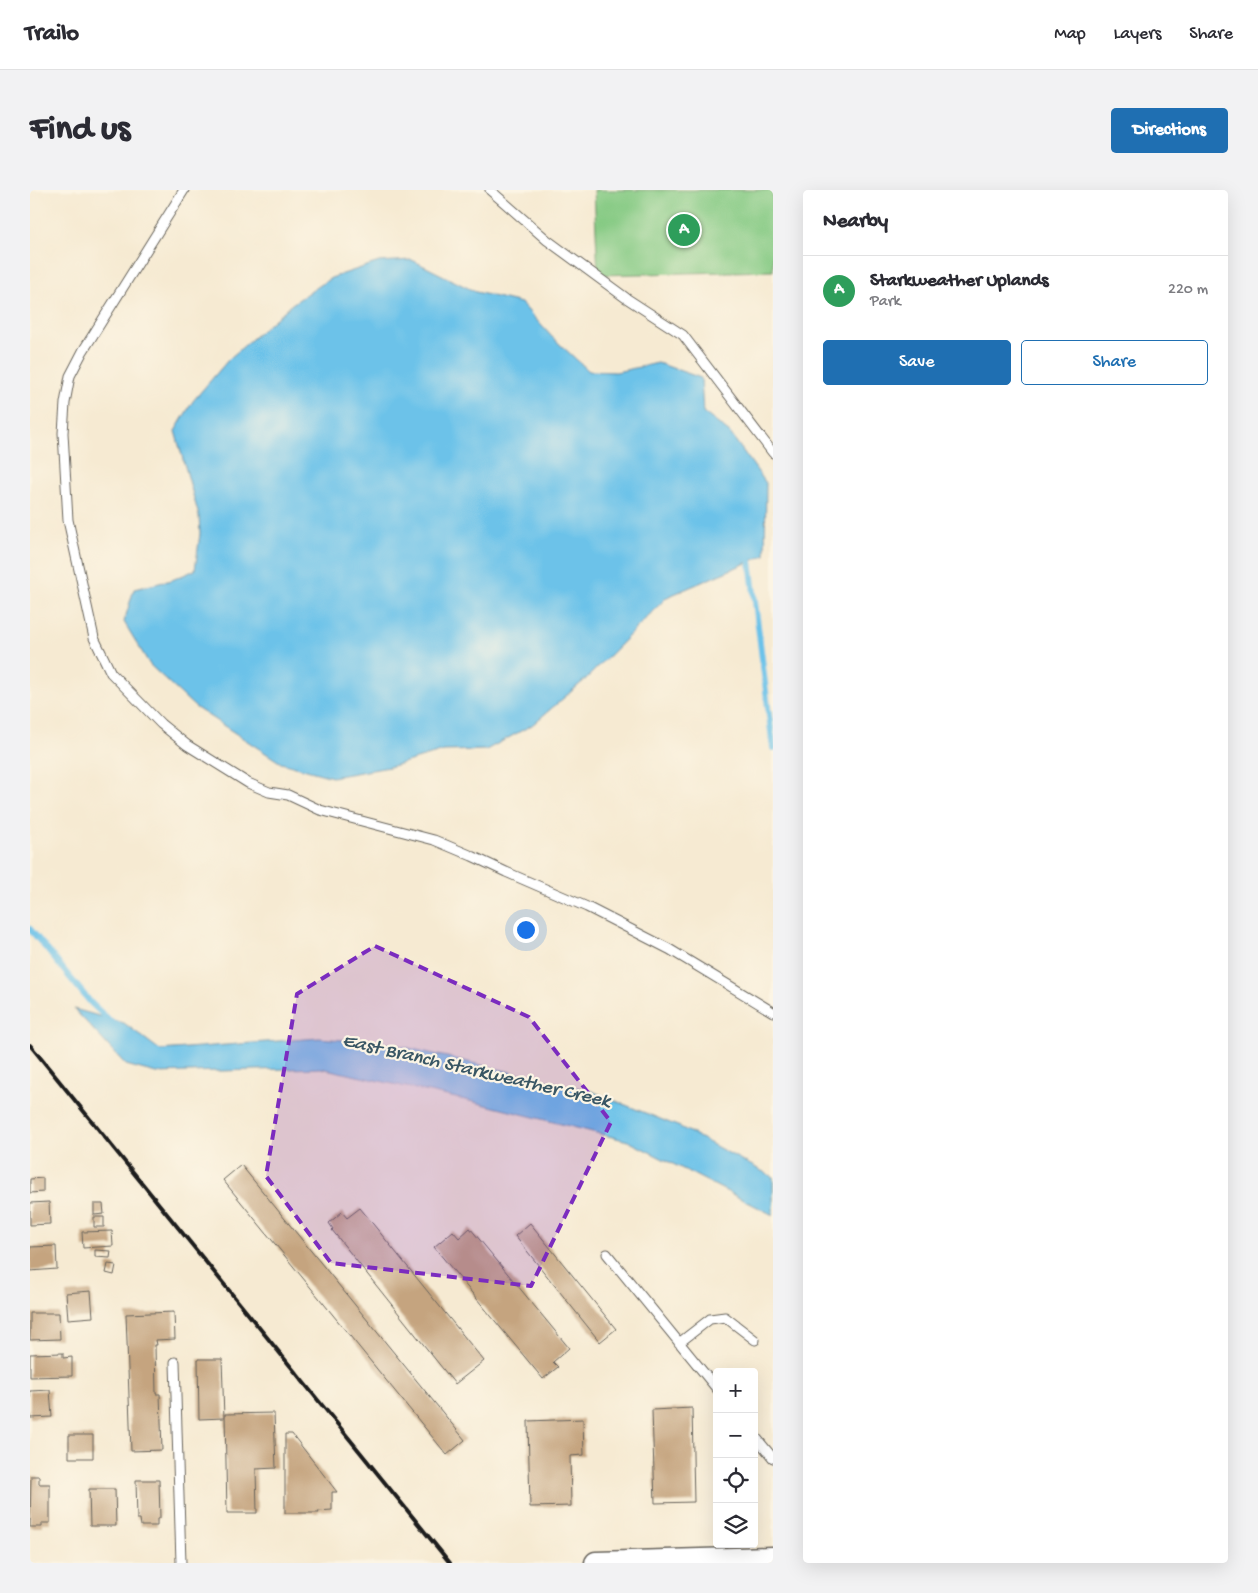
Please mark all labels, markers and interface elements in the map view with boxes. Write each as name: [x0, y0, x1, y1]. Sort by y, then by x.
text: Trailo: [25, 20, 79, 49]
text: Map: [1054, 24, 1086, 45]
text: Layers: [1114, 24, 1161, 45]
text: Share: [1189, 24, 1233, 45]
button: Directions: [1111, 108, 1228, 153]
text: Find us: [30, 110, 130, 151]
text: Nearby: [823, 210, 888, 235]
pin: A: [668, 211, 700, 249]
text: Starkweather Uplands: [870, 270, 1049, 293]
text: A: [834, 281, 844, 300]
text: 220 m: [1168, 281, 1208, 300]
text: Park: [870, 293, 901, 312]
button: Save: [823, 340, 1011, 385]
button: Share: [1021, 340, 1208, 385]
your location: [513, 917, 539, 943]
water label: East Branch Starkweather Creek: [340, 1030, 614, 1114]
map controls: [713, 1368, 758, 1548]
button: +: [713, 1368, 758, 1413]
button: −: [713, 1413, 758, 1458]
button: locate: [713, 1458, 758, 1503]
button: layers: [713, 1503, 758, 1548]

